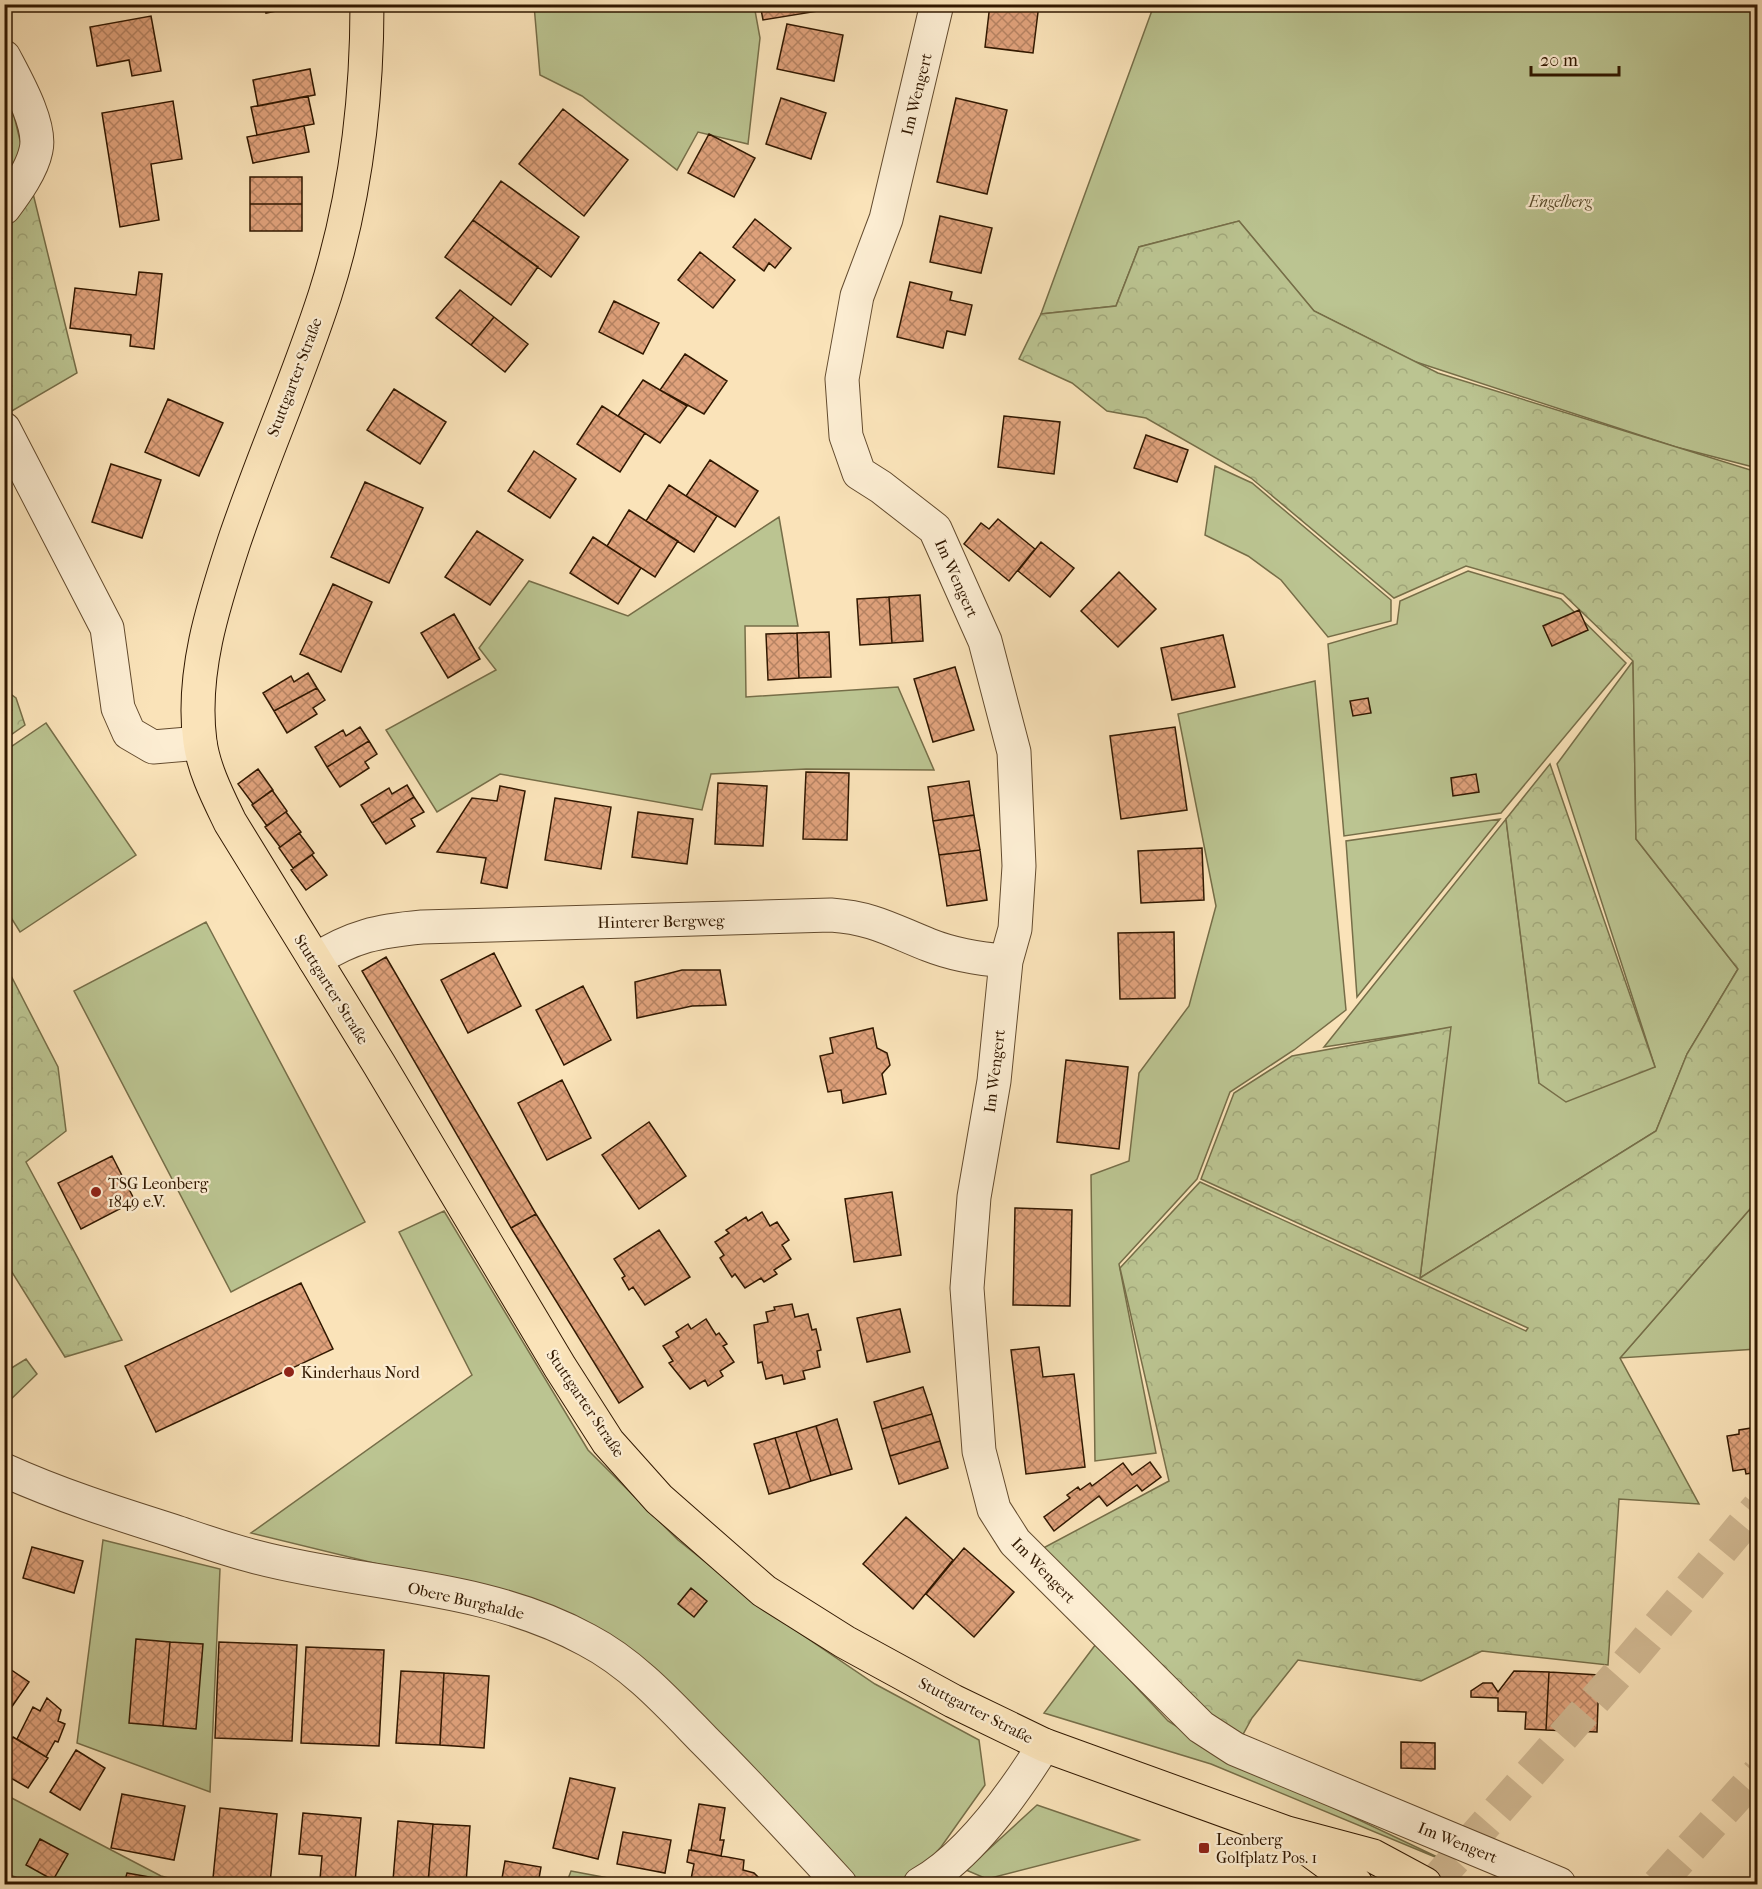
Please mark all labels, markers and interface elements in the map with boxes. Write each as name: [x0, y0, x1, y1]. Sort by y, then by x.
scale bar: [1531, 39, 1620, 77]
text: 20 m: [1540, 50, 1578, 71]
street label: Im Wengert: [897, 51, 936, 137]
park label: Engelberg: [1527, 192, 1592, 211]
street label: Stuttgarter Straße: [263, 315, 326, 439]
street label: Im Wengert: [931, 536, 982, 621]
street label: Hinterer Bergweg: [597, 911, 725, 932]
street label: Stuttgarter Straße: [290, 931, 373, 1048]
street label: Im Wengert: [980, 1028, 1009, 1114]
place label: TSG Leonberg 1849 e.V.: [108, 1174, 209, 1211]
marker: TSG Leonberg 1849 e.V.: [89, 1185, 103, 1199]
street label: Stuttgarter Straße: [542, 1346, 629, 1461]
place label: Kinderhaus Nord: [301, 1363, 420, 1382]
marker: Kinderhaus Nord: [282, 1365, 296, 1379]
street label: Im Wengert: [1008, 1534, 1080, 1607]
street label: Obere Burghalde: [406, 1578, 526, 1623]
street label: Stuttgarter Straße: [915, 1673, 1036, 1748]
street label: Im Wengert: [1415, 1818, 1501, 1867]
place label: Leonberg Golfplatz Pos. 1: [1216, 1830, 1317, 1867]
marker: Leonberg Golfplatz Pos. 1: [1197, 1841, 1211, 1855]

